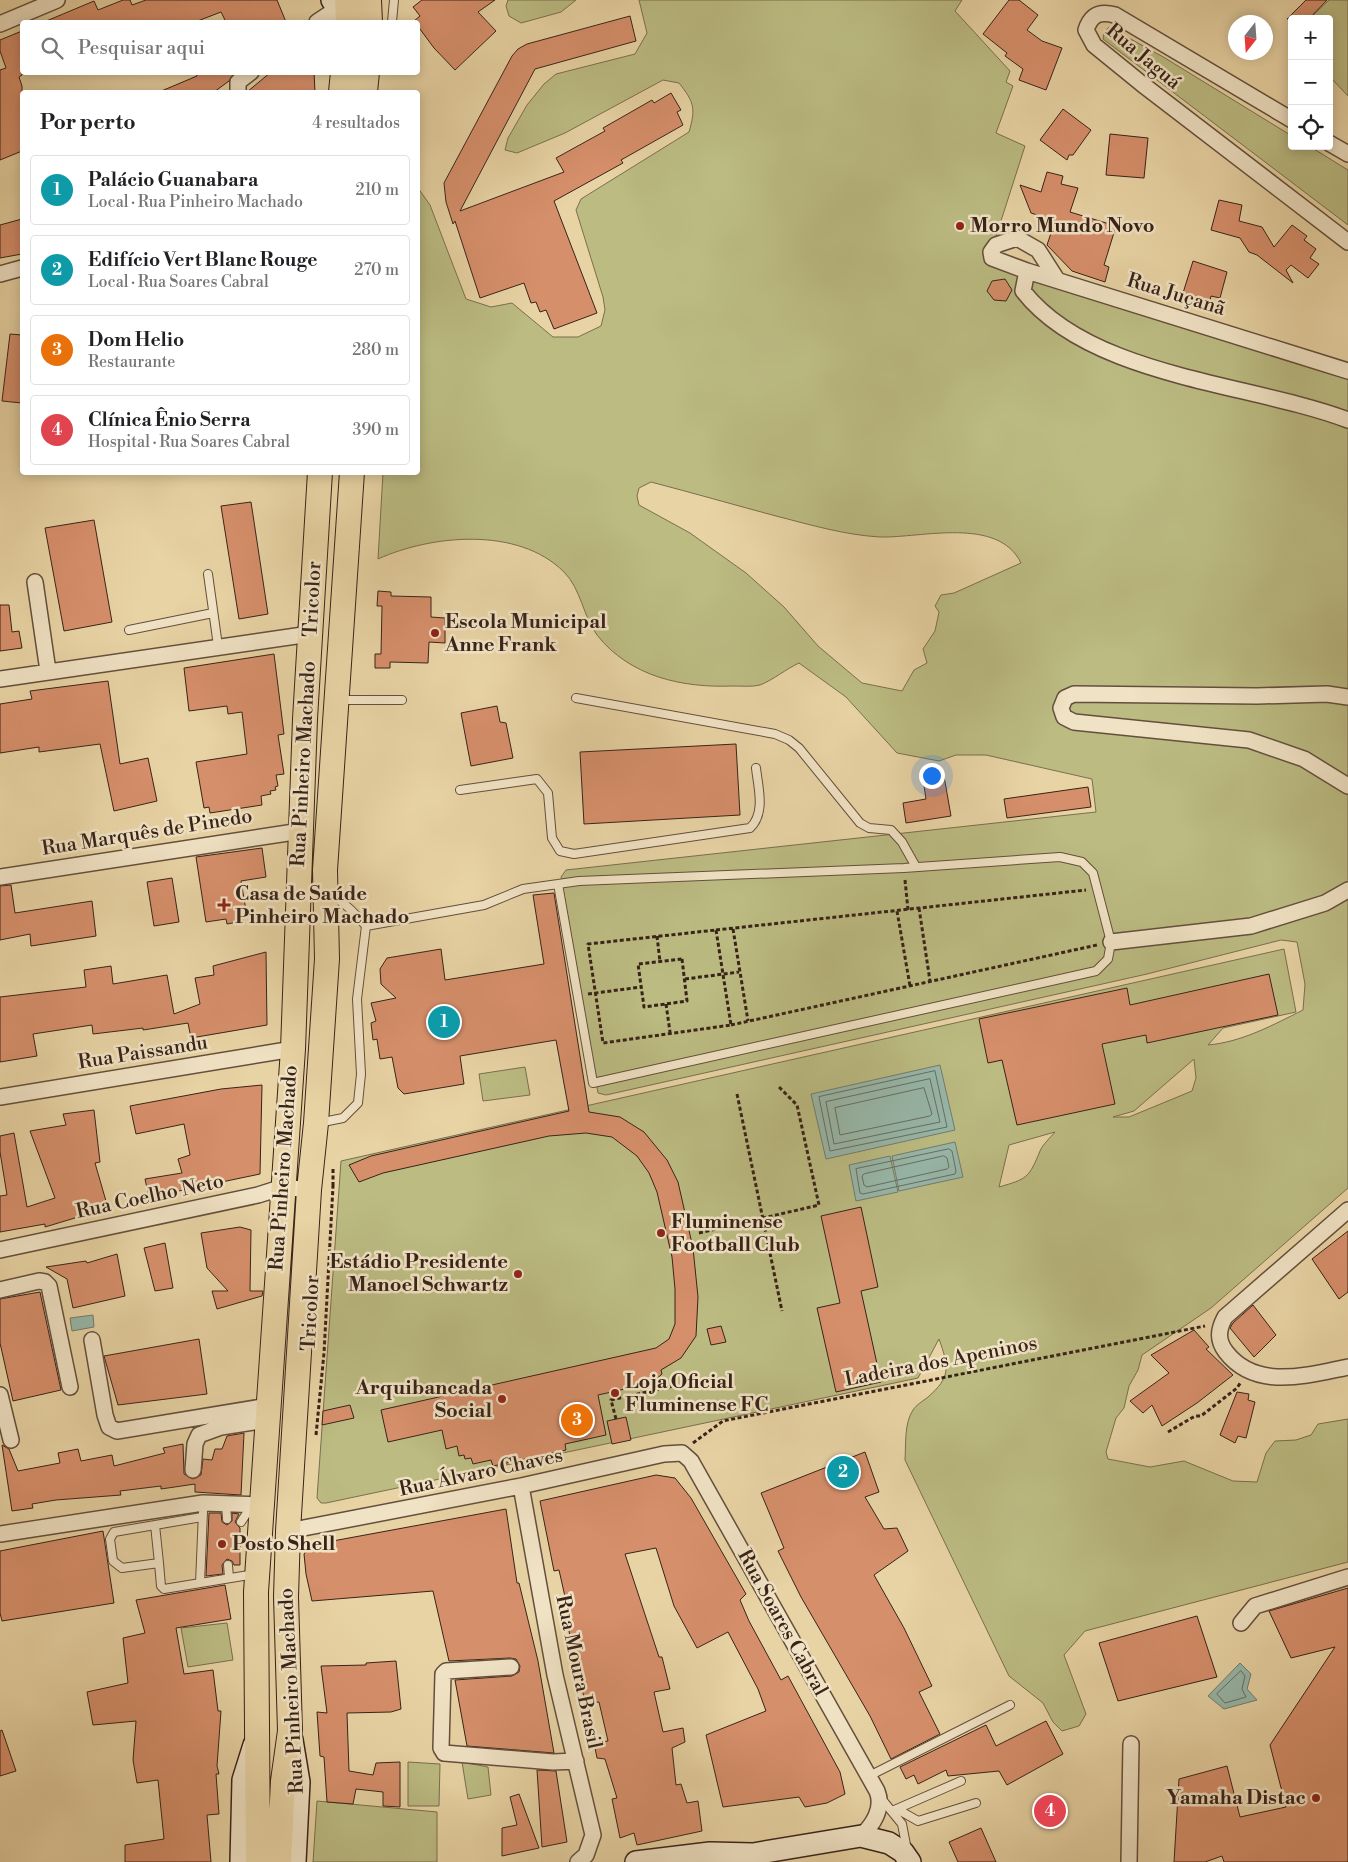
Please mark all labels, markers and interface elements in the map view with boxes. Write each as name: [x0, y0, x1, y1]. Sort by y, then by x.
north arrow: [1228, 15, 1273, 60]
map controls: [1288, 15, 1333, 150]
button: +: [1288, 15, 1333, 60]
street label: Rua Jaguá: [1101, 19, 1186, 96]
search box: [20, 20, 420, 75]
icon: search: [38, 34, 66, 62]
text: Pesquisar aqui: [78, 36, 205, 60]
button: −: [1288, 60, 1333, 105]
button: locate: [1288, 105, 1333, 150]
text: Por perto: [40, 110, 136, 136]
text: 4 resultados: [312, 113, 400, 133]
text: Palácio Guanabara: [88, 168, 258, 192]
text: 1: [53, 180, 61, 200]
text: 210 m: [355, 180, 399, 200]
text: Local · Rua Pinheiro Machado: [88, 192, 303, 212]
place label: Morro Mundo Novo: [970, 214, 1155, 239]
marker: Morro Mundo Novo: [954, 220, 966, 232]
text: Edifício Vert Blanc Rouge: [88, 248, 317, 272]
text: 2: [52, 260, 62, 280]
text: 270 m: [354, 260, 399, 280]
street label: Rua Juçanã: [1124, 268, 1229, 322]
text: Local · Rua Soares Cabral: [88, 272, 269, 292]
text: Dom Helio: [88, 328, 184, 352]
text: 3: [52, 340, 62, 360]
text: 280 m: [352, 340, 399, 360]
text: Restaurante: [88, 352, 175, 372]
text: Clínica Ênio Serra: [88, 408, 251, 432]
text: 4: [52, 420, 62, 440]
text: 390 m: [353, 420, 399, 440]
text: Hospital · Rua Soares Cabral: [88, 432, 290, 452]
street label: Tricolor: [299, 560, 327, 638]
place label: Escola Municipal Anne Frank: [444, 610, 607, 658]
marker: Escola Municipal Anne Frank: [429, 627, 441, 639]
street label: Rua Pinheiro Machado: [286, 660, 322, 868]
your location: [919, 763, 945, 789]
street label: Rua Marquês de Pinedo: [40, 804, 254, 862]
place label: Casa de Saúde Pinheiro Machado: [235, 882, 409, 930]
marker: Casa de Saúde Pinheiro Machado: [217, 898, 231, 912]
pin: 1: [428, 1003, 460, 1041]
street label: Rua Paissandu: [76, 1030, 210, 1076]
street label: Rua Pinheiro Machado: [264, 1064, 304, 1272]
street label: Rua Coelho Neto: [74, 1169, 226, 1225]
place label: Fluminense Football Club: [671, 1210, 800, 1258]
marker: Fluminense Football Club: [655, 1227, 667, 1239]
place label: Estádio Presidente Manoel Schwartz: [329, 1250, 508, 1298]
marker: Estádio Presidente Manoel Schwartz: [512, 1268, 524, 1280]
street label: Tricolor: [297, 1274, 325, 1352]
street label: Ladeira dos Apeninos: [843, 1331, 1039, 1393]
place label: Loja Oficial Fluminense FC: [625, 1370, 769, 1418]
place label: Arquibancada Social: [355, 1376, 492, 1424]
marker: Loja Oficial Fluminense FC: [609, 1387, 621, 1399]
marker: Arquibancada Social: [496, 1393, 508, 1405]
pin: 3: [561, 1401, 593, 1439]
street label: Rua Álvaro Chaves: [396, 1442, 565, 1503]
pin: 2: [827, 1453, 859, 1491]
place label: Posto Shell: [232, 1532, 336, 1557]
marker: Posto Shell: [216, 1538, 228, 1550]
street label: Rua Soares Cabral: [731, 1545, 833, 1701]
street label: Rua Pinheiro Machado: [274, 1587, 310, 1795]
street label: Rua Moura Brasil: [549, 1593, 607, 1751]
place label: Yamaha Distac: [1166, 1786, 1306, 1811]
pin: 4: [1034, 1792, 1066, 1830]
marker: Yamaha Distac: [1310, 1792, 1322, 1804]

